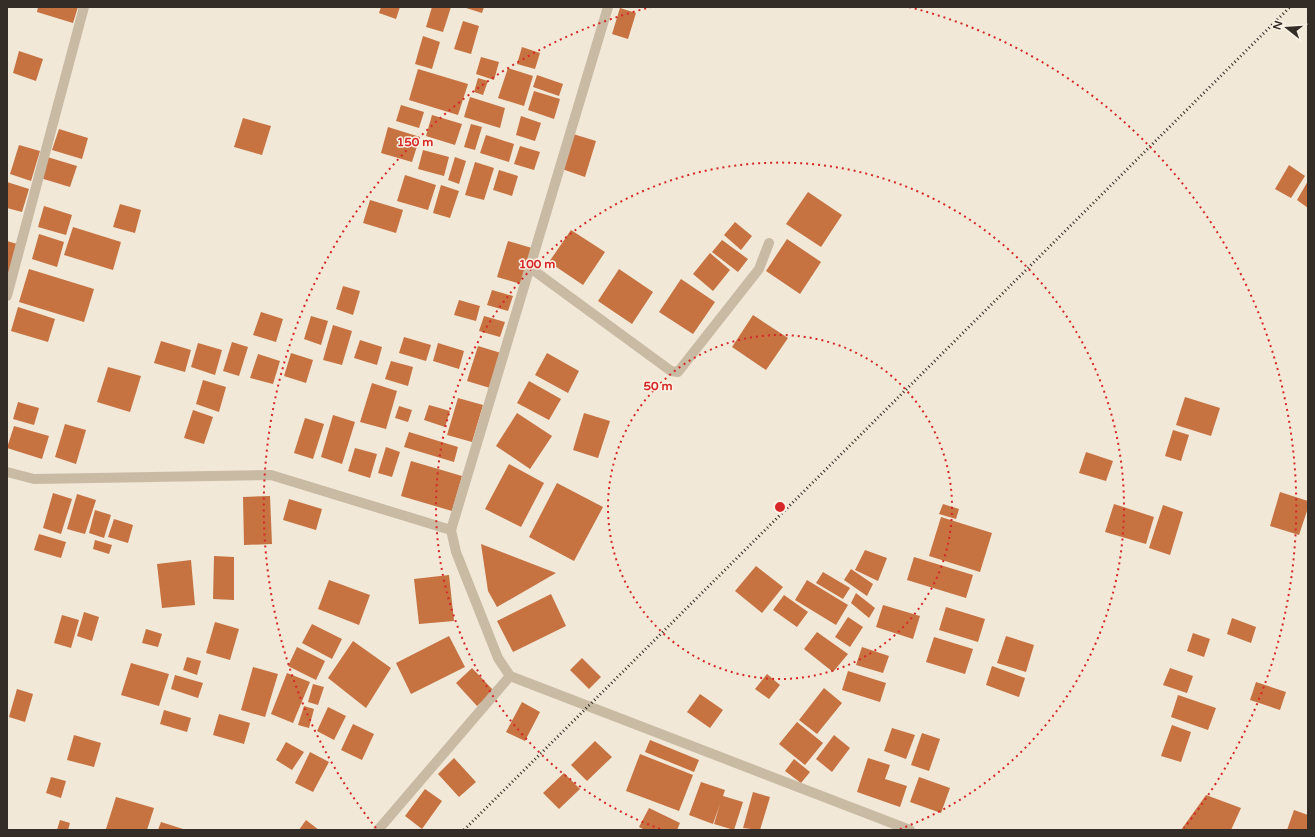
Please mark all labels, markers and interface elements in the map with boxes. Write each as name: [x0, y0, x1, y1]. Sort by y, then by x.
north arrow: [1267, 8, 1307, 48]
text: N: [1270, 19, 1285, 31]
text: 150 m: [397, 135, 433, 149]
text: 100 m: [519, 257, 555, 271]
text: 50 m: [643, 379, 673, 393]
centre of rings: [773, 500, 787, 514]

